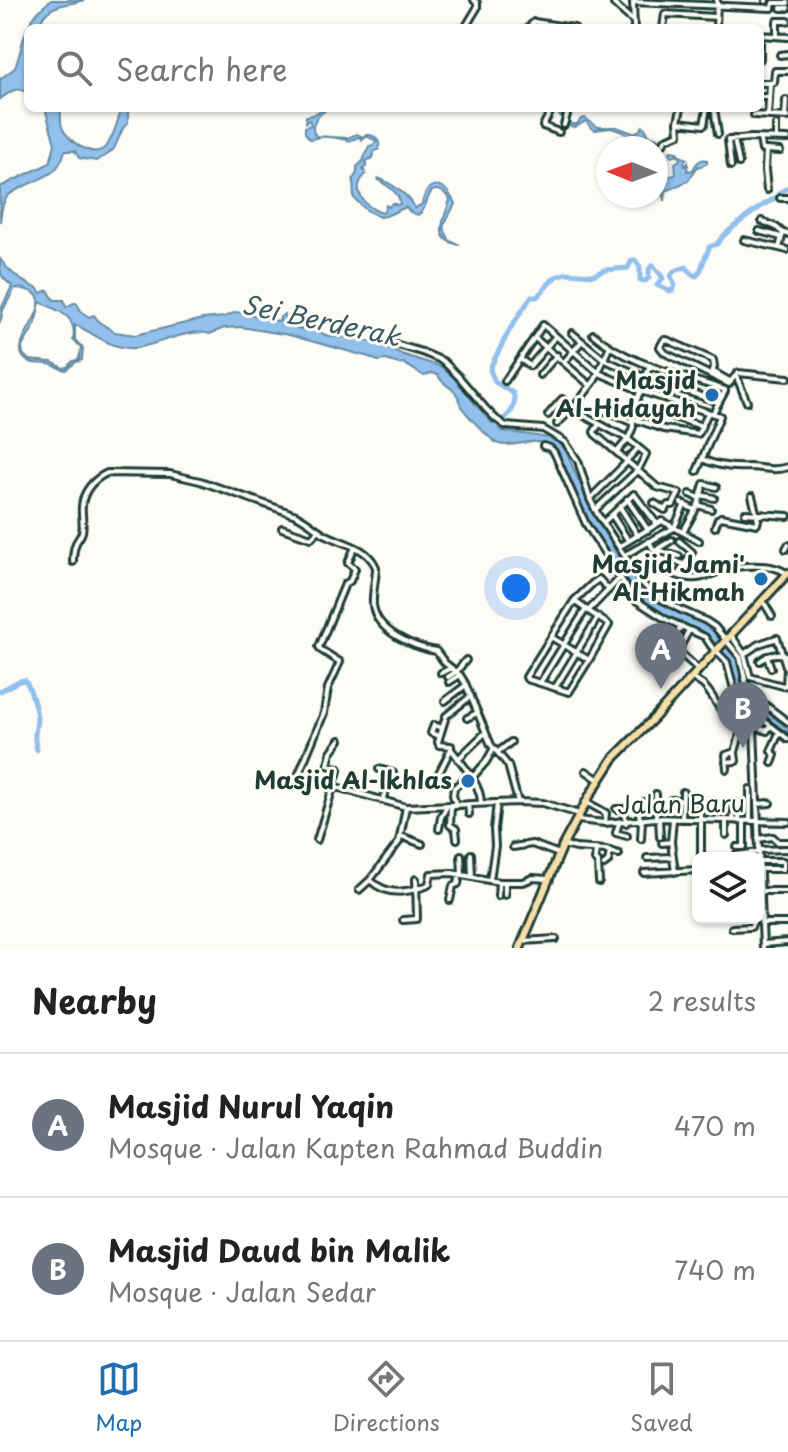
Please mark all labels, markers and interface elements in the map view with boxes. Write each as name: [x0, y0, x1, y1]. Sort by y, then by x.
search box: [24, 24, 764, 112]
icon: search: [52, 46, 96, 90]
text: Search here: [116, 46, 288, 91]
north arrow: [596, 136, 668, 208]
water label: Sei Berderak: [239, 284, 405, 356]
place label: Masjid Al-Hidayah: [556, 361, 696, 425]
marker: Masjid Al-Hidayah: [703, 386, 721, 404]
place label: Masjid Jami' Al-Hikmah: [592, 545, 745, 609]
your location: [496, 568, 536, 608]
marker: Masjid Jami' Al-Hikmah: [752, 570, 770, 588]
pin: A: [635, 623, 687, 689]
pin: B: [717, 682, 769, 748]
place label: Masjid Al-Ikhlas: [254, 761, 452, 797]
marker: Masjid Al-Ikhlas: [459, 772, 477, 790]
street label: Jalan Baru: [617, 784, 745, 822]
map controls: [692, 852, 764, 924]
button: layers: [692, 852, 764, 924]
text: Nearby: [32, 974, 157, 1026]
text: 2 results: [648, 981, 756, 1020]
text: Masjid Nurul Yaqin: [108, 1083, 394, 1128]
text: A: [48, 1106, 68, 1145]
text: 470 m: [674, 1106, 756, 1145]
text: Mosque · Jalan Kapten Rahmad Buddin: [108, 1128, 603, 1167]
text: Masjid Daud bin Malik: [108, 1227, 450, 1272]
text: B: [49, 1250, 67, 1289]
text: 740 m: [674, 1250, 756, 1289]
text: Mosque · Jalan Sedar: [108, 1272, 376, 1311]
tab: Map: [95, 1357, 142, 1438]
tab: Directions: [333, 1357, 440, 1438]
tab: Saved: [630, 1357, 693, 1438]

